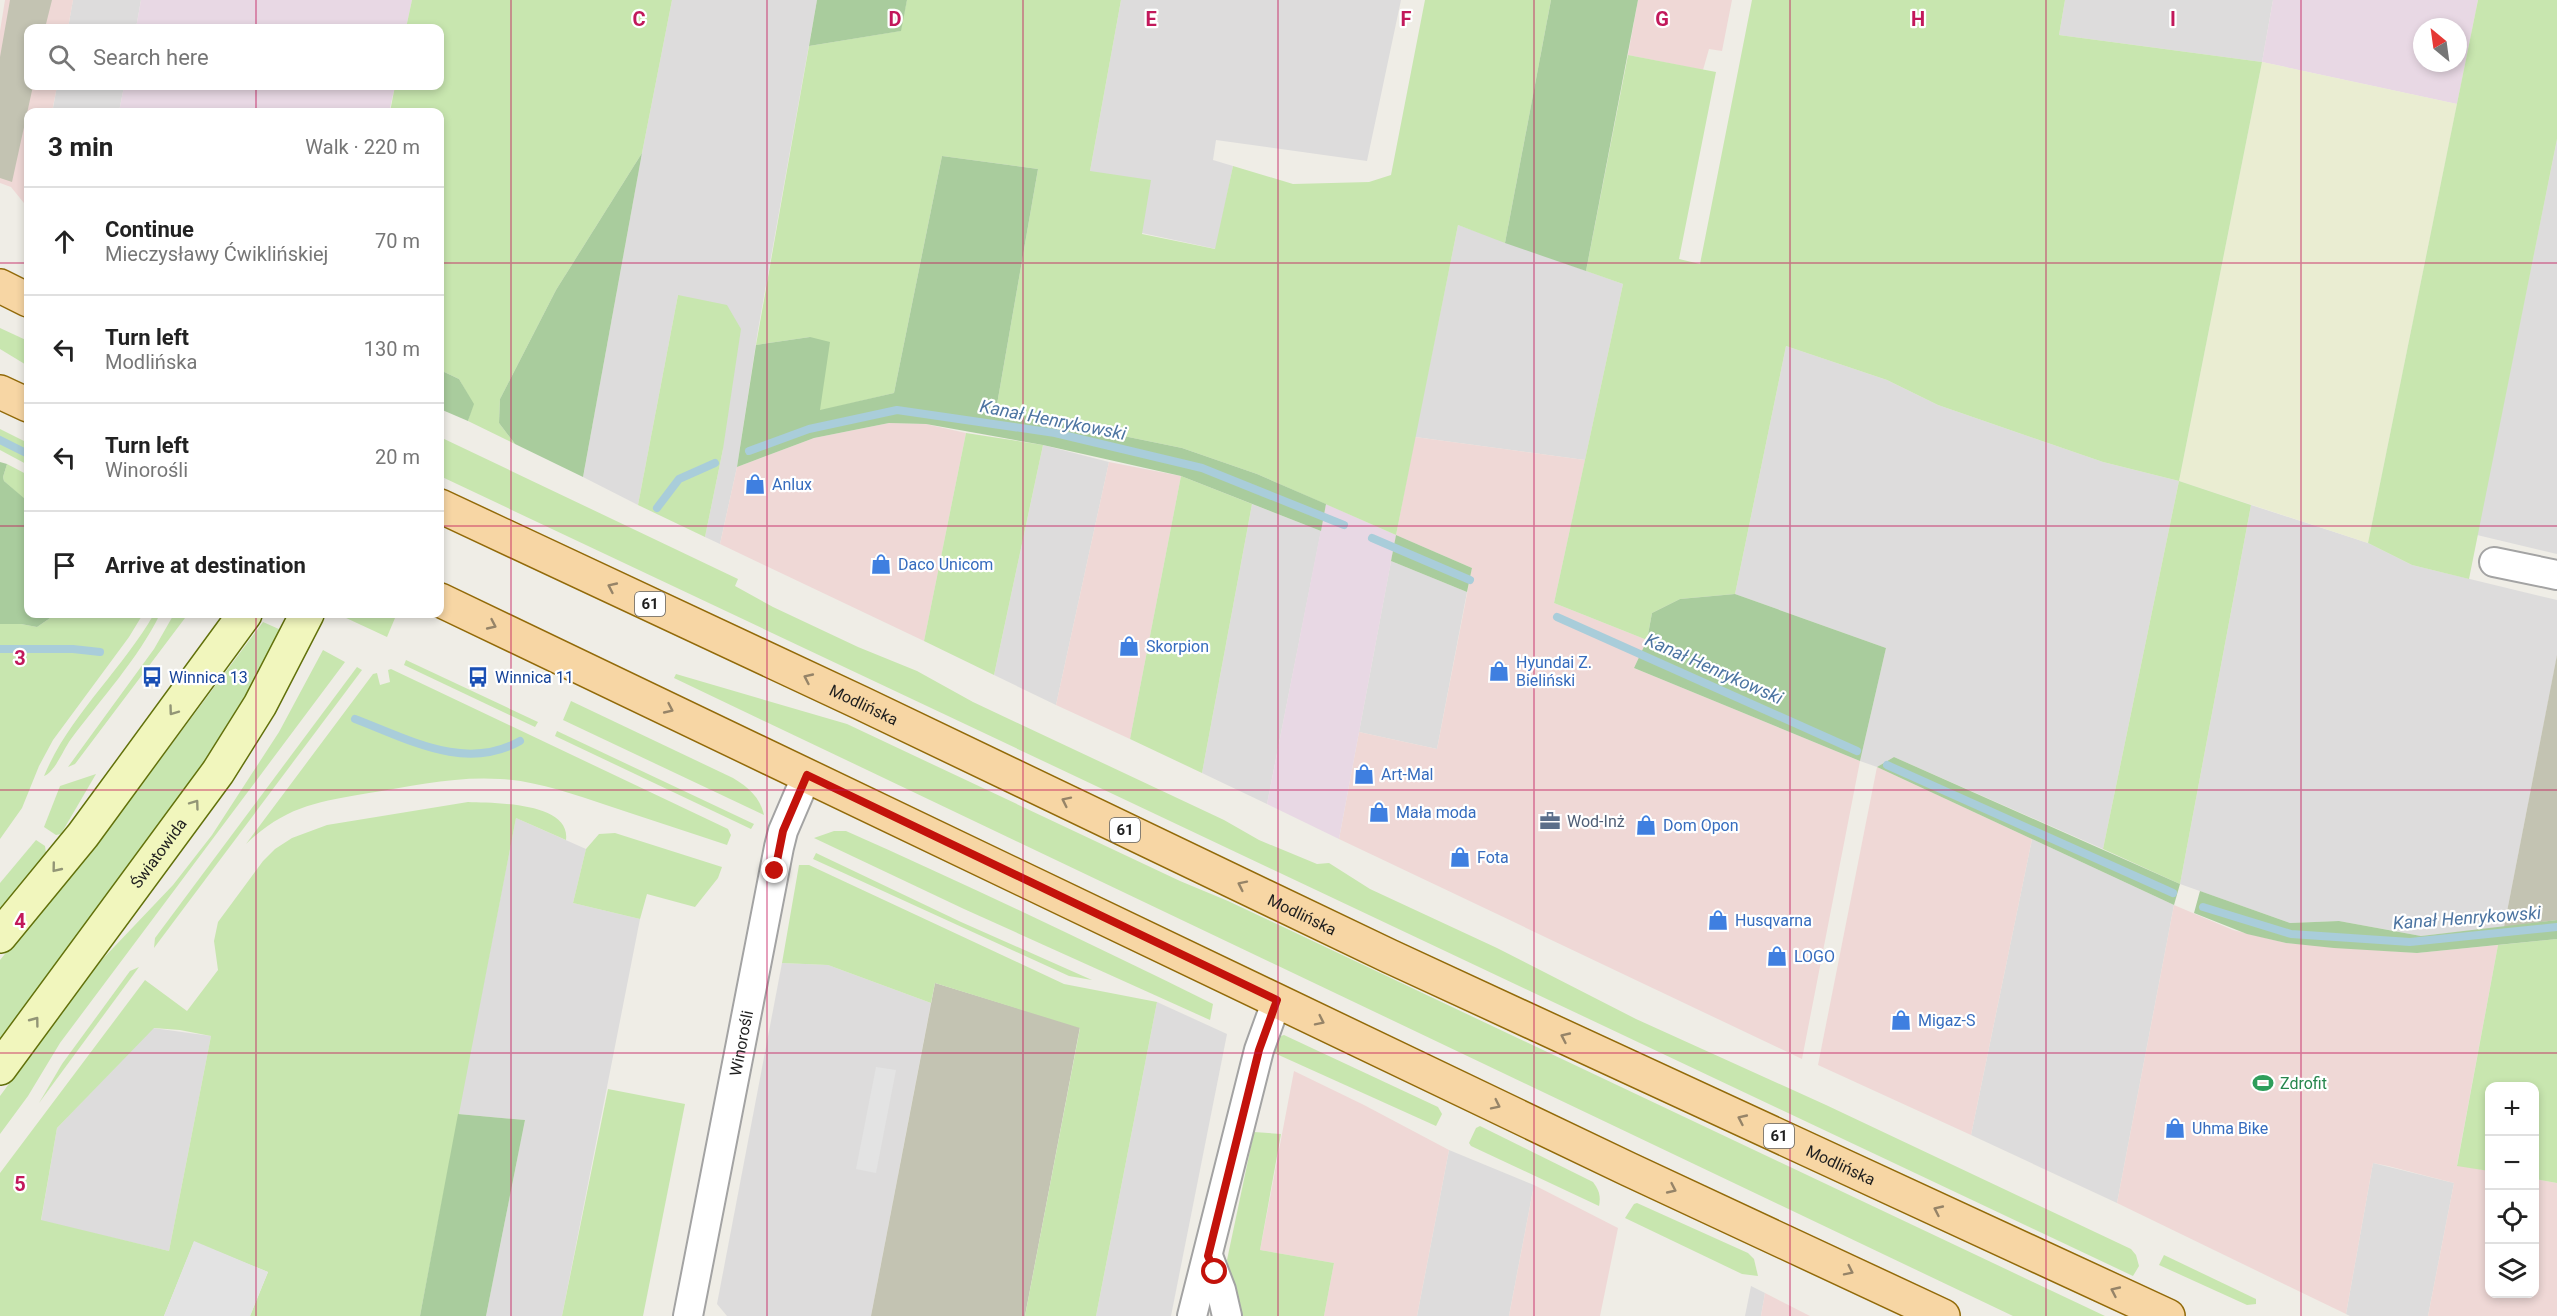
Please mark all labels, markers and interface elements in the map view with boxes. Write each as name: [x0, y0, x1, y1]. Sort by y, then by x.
text: C: [632, 7, 646, 31]
text: D: [889, 7, 902, 31]
text: E: [1145, 7, 1157, 31]
text: F: [1401, 7, 1412, 31]
text: G: [1655, 7, 1669, 31]
text: H: [1911, 7, 1925, 31]
text: I: [2170, 7, 2176, 31]
north arrow: [2413, 18, 2467, 72]
search box: [24, 24, 444, 90]
icon: search: [45, 41, 78, 74]
text: Search here: [93, 45, 209, 70]
text: 3 min: [48, 132, 113, 162]
text: Walk · 220 m: [305, 135, 420, 159]
text: Continue: [105, 217, 194, 242]
icon: ahead: [48, 225, 81, 258]
text: 70 m: [375, 229, 420, 253]
text: Mieczysławy Ćwiklińskiej: [105, 242, 328, 266]
text: Turn left: [105, 325, 189, 350]
icon: left: [48, 333, 81, 366]
text: 130 m: [364, 337, 420, 361]
text: Modlińska: [105, 350, 197, 374]
water label: Kanał Henrykowski: [978, 395, 1129, 444]
text: Turn left: [105, 433, 189, 458]
icon: left: [48, 441, 81, 474]
text: 20 m: [375, 445, 420, 469]
text: Winorośli: [105, 458, 188, 482]
shop icon: Anlux: [743, 472, 767, 496]
place label: Anlux: [772, 475, 812, 494]
icon: arrive: [48, 549, 81, 582]
shop icon: Daco Unicom: [869, 552, 893, 576]
text: Arrive at destination: [105, 553, 306, 578]
place label: Daco Unicom: [898, 555, 993, 574]
one-way arrow: [608, 582, 619, 594]
road number: 61: [635, 592, 665, 616]
one-way arrow: [486, 618, 497, 630]
water label: Kanał Henrykowski: [1642, 629, 1787, 709]
shop icon: Skorpion: [1117, 634, 1141, 658]
place label: Skorpion: [1146, 637, 1209, 656]
text: 3: [14, 646, 26, 670]
place label: Hyundai Z. Bieliński: [1516, 653, 1592, 690]
shop icon: Hyundai Z. Bieliński: [1487, 659, 1511, 683]
bus stop icon: Winnica 13: [140, 665, 164, 689]
bus stop icon: Winnica 11: [466, 665, 490, 689]
place label: Winnica 13: [169, 668, 248, 687]
place label: Winnica 11: [495, 668, 574, 687]
one-way arrow: [803, 674, 814, 686]
street label: Modlińska: [826, 681, 901, 729]
one-way arrow: [662, 702, 673, 714]
one-way arrow: [169, 705, 180, 716]
shop icon: Art-Mal: [1352, 762, 1376, 786]
place label: Art-Mal: [1381, 765, 1433, 784]
one-way arrow: [1061, 797, 1072, 809]
one-way arrow: [188, 799, 199, 810]
shop icon: Mała moda: [1367, 800, 1391, 824]
place label: Mała moda: [1396, 803, 1477, 822]
office icon: Wod-Inż: [1538, 809, 1562, 833]
place label: Wod-Inż: [1567, 812, 1625, 831]
shop icon: Dom Opon: [1634, 813, 1658, 837]
street label: Światowida: [126, 815, 191, 892]
place label: Dom Opon: [1663, 816, 1739, 835]
road number: 61: [1110, 818, 1140, 842]
shop icon: Fota: [1448, 845, 1472, 869]
place label: Fota: [1477, 848, 1509, 867]
route end: [761, 857, 787, 883]
one-way arrow: [52, 861, 63, 872]
one-way arrow: [1237, 881, 1248, 893]
street label: Modlińska: [1265, 890, 1339, 939]
water label: Kanał Henrykowski: [2392, 902, 2542, 933]
shop icon: Husqvarna: [1706, 908, 1730, 932]
text: 4: [14, 909, 26, 933]
place label: Husqvarna: [1735, 911, 1812, 930]
shop icon: LOGO: [1765, 944, 1789, 968]
place label: LOGO: [1794, 947, 1835, 966]
shop icon: Migaz-S: [1889, 1008, 1913, 1032]
street label: Winorośli: [726, 1009, 757, 1078]
place label: Migaz-S: [1918, 1011, 1975, 1030]
one-way arrow: [1314, 1014, 1325, 1025]
one-way arrow: [28, 1017, 39, 1028]
one-way arrow: [1561, 1033, 1572, 1045]
sports icon: Zdrofit: [2251, 1071, 2275, 1095]
place label: Zdrofit: [2280, 1074, 2327, 1093]
map controls: [2485, 1082, 2539, 1298]
button: +: [2485, 1082, 2539, 1136]
one-way arrow: [1489, 1098, 1500, 1110]
one-way arrow: [1738, 1114, 1749, 1126]
shop icon: Uhma Bike: [2163, 1116, 2187, 1140]
place label: Uhma Bike: [2192, 1119, 2268, 1138]
road number: 61: [1764, 1124, 1794, 1148]
button: −: [2485, 1136, 2539, 1190]
street label: Modlińska: [1803, 1141, 1878, 1189]
text: 5: [14, 1172, 26, 1196]
one-way arrow: [1666, 1182, 1677, 1194]
button: locate: [2485, 1190, 2539, 1244]
one-way arrow: [1934, 1205, 1945, 1217]
button: layers: [2485, 1244, 2539, 1298]
route start: [1201, 1258, 1227, 1284]
one-way arrow: [1842, 1264, 1853, 1275]
one-way arrow: [2111, 1287, 2122, 1299]

